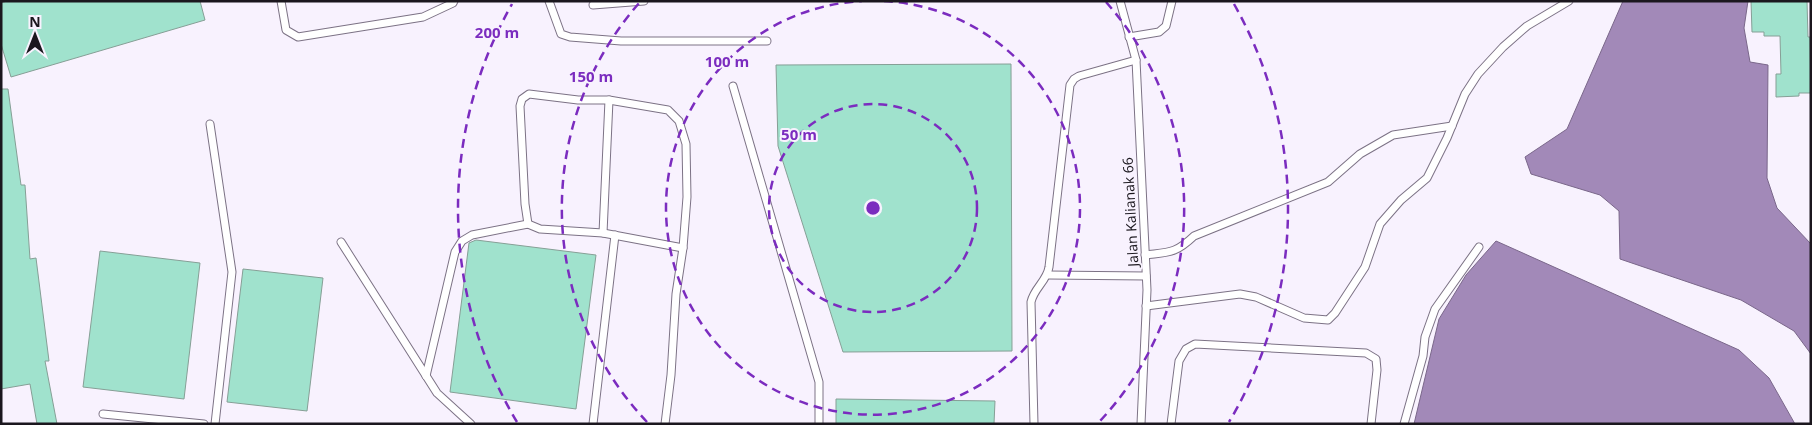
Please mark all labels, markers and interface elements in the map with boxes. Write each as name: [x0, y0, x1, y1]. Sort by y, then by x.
north arrow: [10, 10, 60, 60]
text: N: [29, 12, 41, 31]
text: 200 m: [475, 22, 519, 42]
text: 100 m: [705, 51, 749, 71]
text: 150 m: [569, 66, 613, 86]
text: 50 m: [781, 124, 817, 144]
street label: Jalan Kalianak 66: [1118, 157, 1142, 269]
centre of rings: [864, 199, 882, 217]

